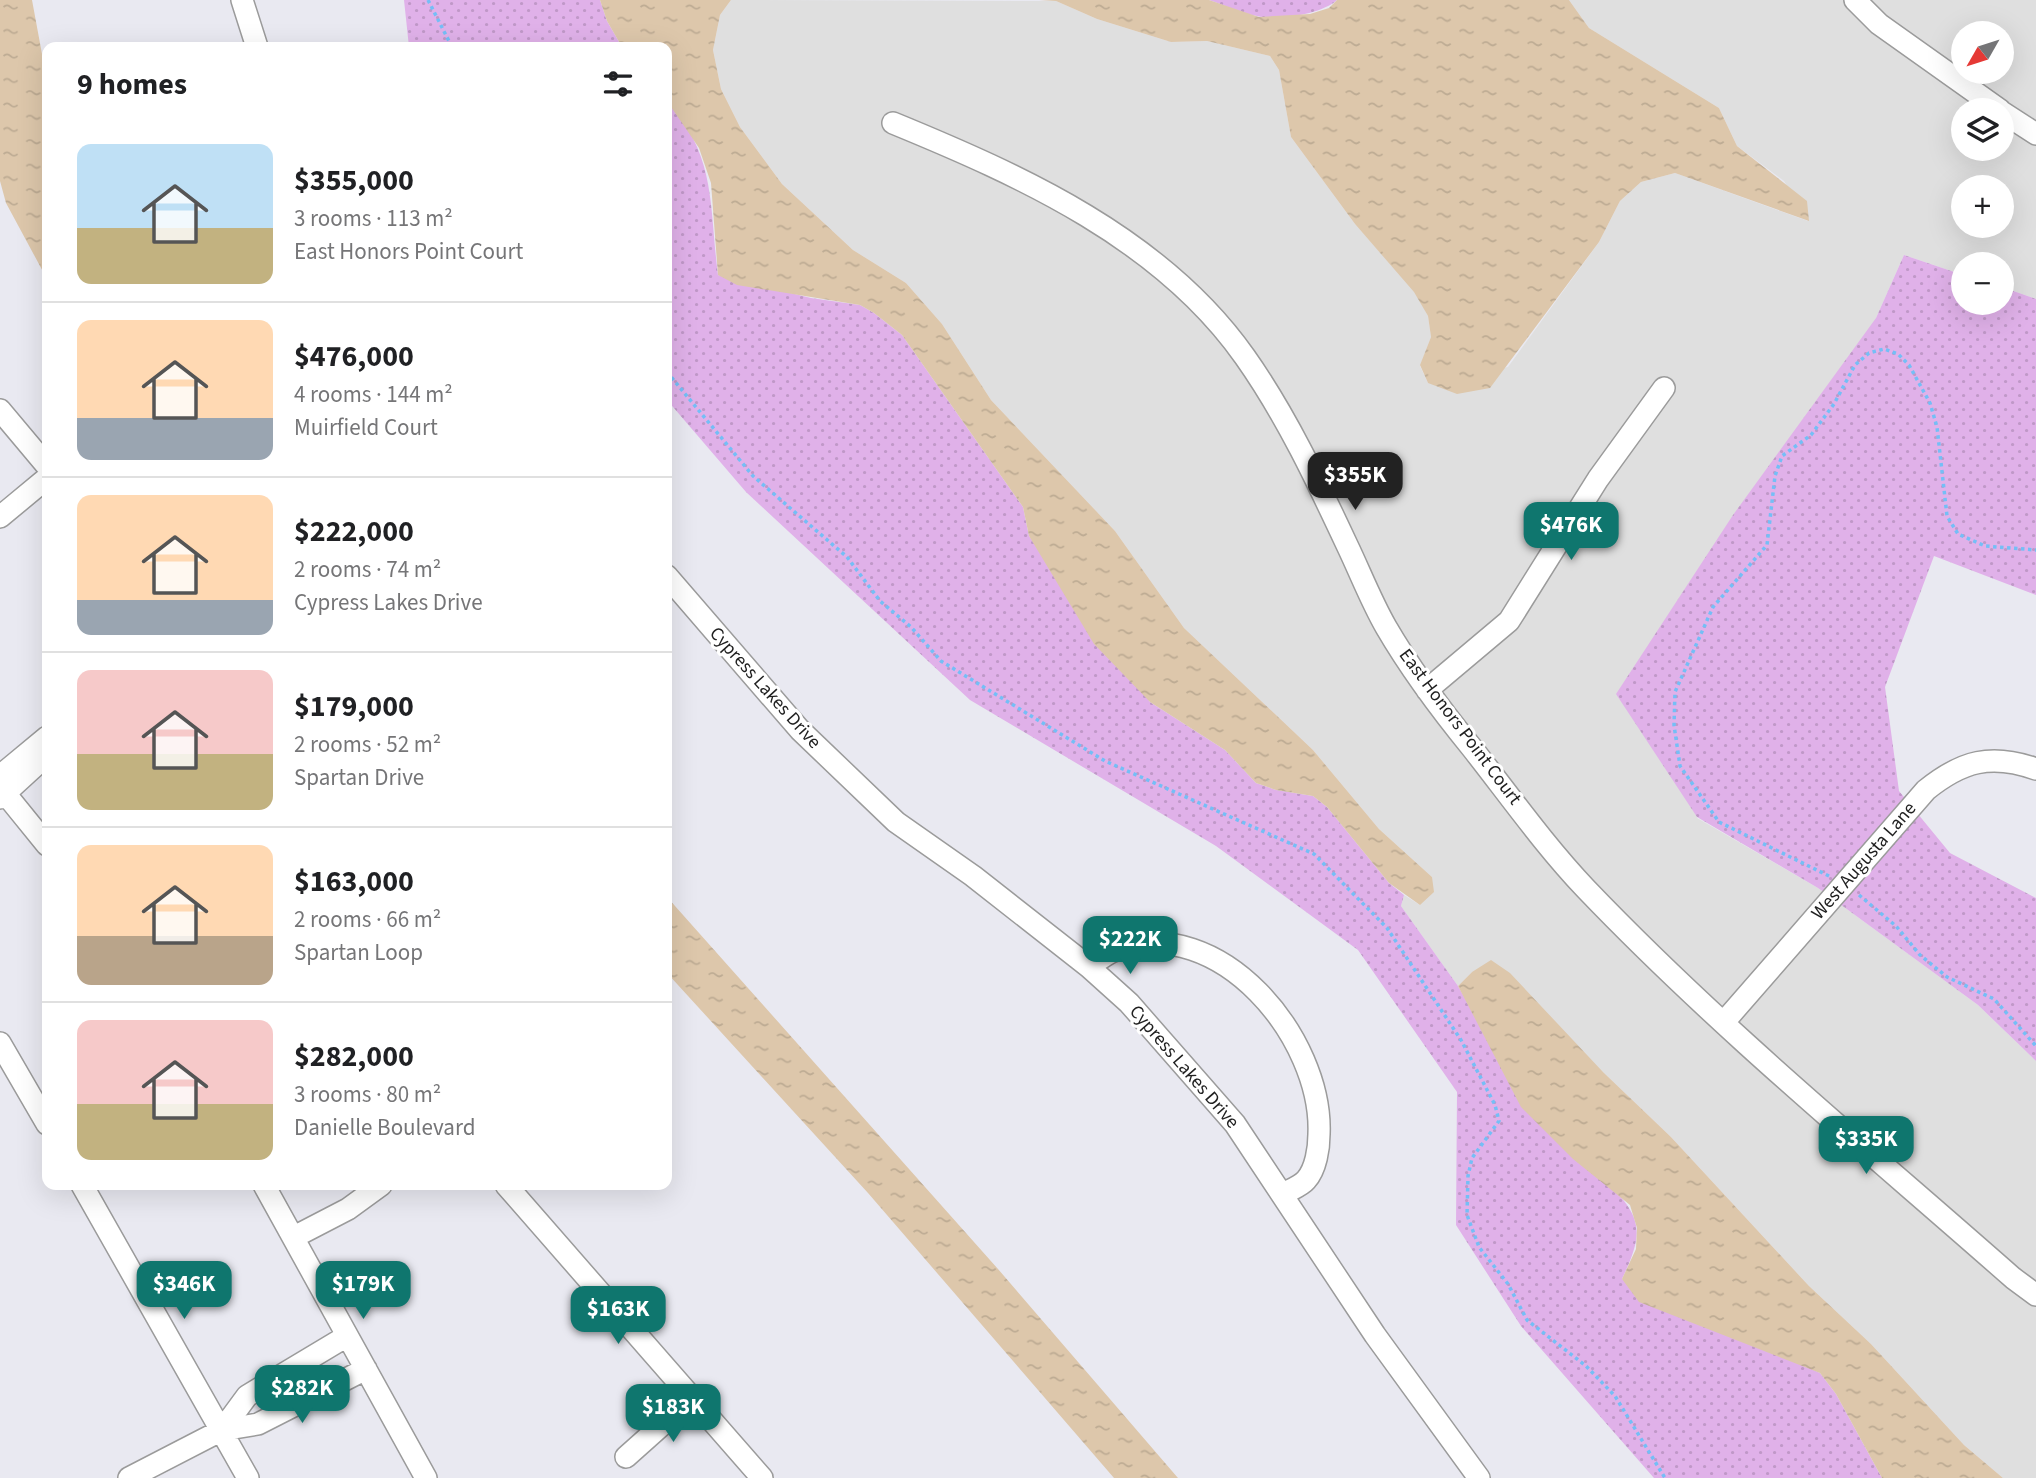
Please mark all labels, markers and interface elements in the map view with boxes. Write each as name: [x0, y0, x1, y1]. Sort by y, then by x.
north arrow: [1951, 21, 2014, 84]
map controls: [1951, 21, 2014, 315]
text: 9 homes: [77, 63, 187, 106]
icon: filters: [599, 65, 637, 103]
button: layers: [1951, 98, 2014, 161]
text: $355,000: [294, 159, 414, 202]
icon: home: [133, 172, 217, 256]
button: +: [1951, 175, 2014, 238]
text: 3 rooms · 113 m²: [294, 202, 453, 235]
text: East Honors Point Court: [294, 235, 523, 268]
button: −: [1951, 252, 2014, 315]
text: $476,000: [294, 335, 414, 378]
icon: home: [133, 348, 217, 432]
text: 4 rooms · 144 m²: [294, 378, 453, 411]
text: Muirfield Court: [294, 411, 438, 444]
pin: $355K: [1306, 452, 1404, 512]
text: $355K: [1324, 458, 1386, 491]
pin: $476K: [1522, 503, 1620, 562]
text: $476K: [1540, 508, 1602, 541]
text: $222,000: [294, 510, 414, 553]
icon: home: [133, 523, 217, 607]
text: 2 rooms · 74 m²: [294, 553, 441, 586]
text: Cypress Lakes Drive: [294, 586, 483, 619]
street label: Cypress Lakes Drive: [703, 621, 827, 755]
street label: East Honors Point Court: [1392, 643, 1528, 811]
text: $179,000: [294, 685, 414, 728]
icon: home: [133, 698, 217, 782]
text: 2 rooms · 52 m²: [294, 728, 441, 761]
text: Spartan Drive: [294, 761, 424, 794]
street label: West Augusta Lane: [1805, 796, 1923, 926]
text: $163,000: [294, 860, 414, 903]
icon: home: [133, 873, 217, 957]
text: 2 rooms · 66 m²: [294, 903, 441, 936]
pin: $222K: [1081, 916, 1179, 976]
text: $222K: [1099, 922, 1161, 955]
text: Spartan Loop: [294, 936, 423, 969]
street label: Cypress Lakes Drive: [1123, 999, 1245, 1135]
text: $282,000: [294, 1035, 414, 1078]
icon: home: [133, 1048, 217, 1132]
text: 3 rooms · 80 m²: [294, 1078, 441, 1111]
text: Danielle Boulevard: [294, 1111, 475, 1144]
pin: $335K: [1817, 1116, 1915, 1176]
text: $335K: [1835, 1122, 1897, 1155]
pin: $346K: [135, 1262, 233, 1321]
pin: $179K: [314, 1262, 412, 1321]
text: $346K: [153, 1267, 215, 1300]
text: $179K: [332, 1267, 394, 1300]
pin: $163K: [569, 1286, 667, 1346]
text: $163K: [587, 1292, 649, 1325]
pin: $282K: [253, 1366, 351, 1425]
text: $282K: [271, 1371, 333, 1404]
pin: $183K: [624, 1384, 722, 1444]
text: $183K: [642, 1390, 704, 1423]

